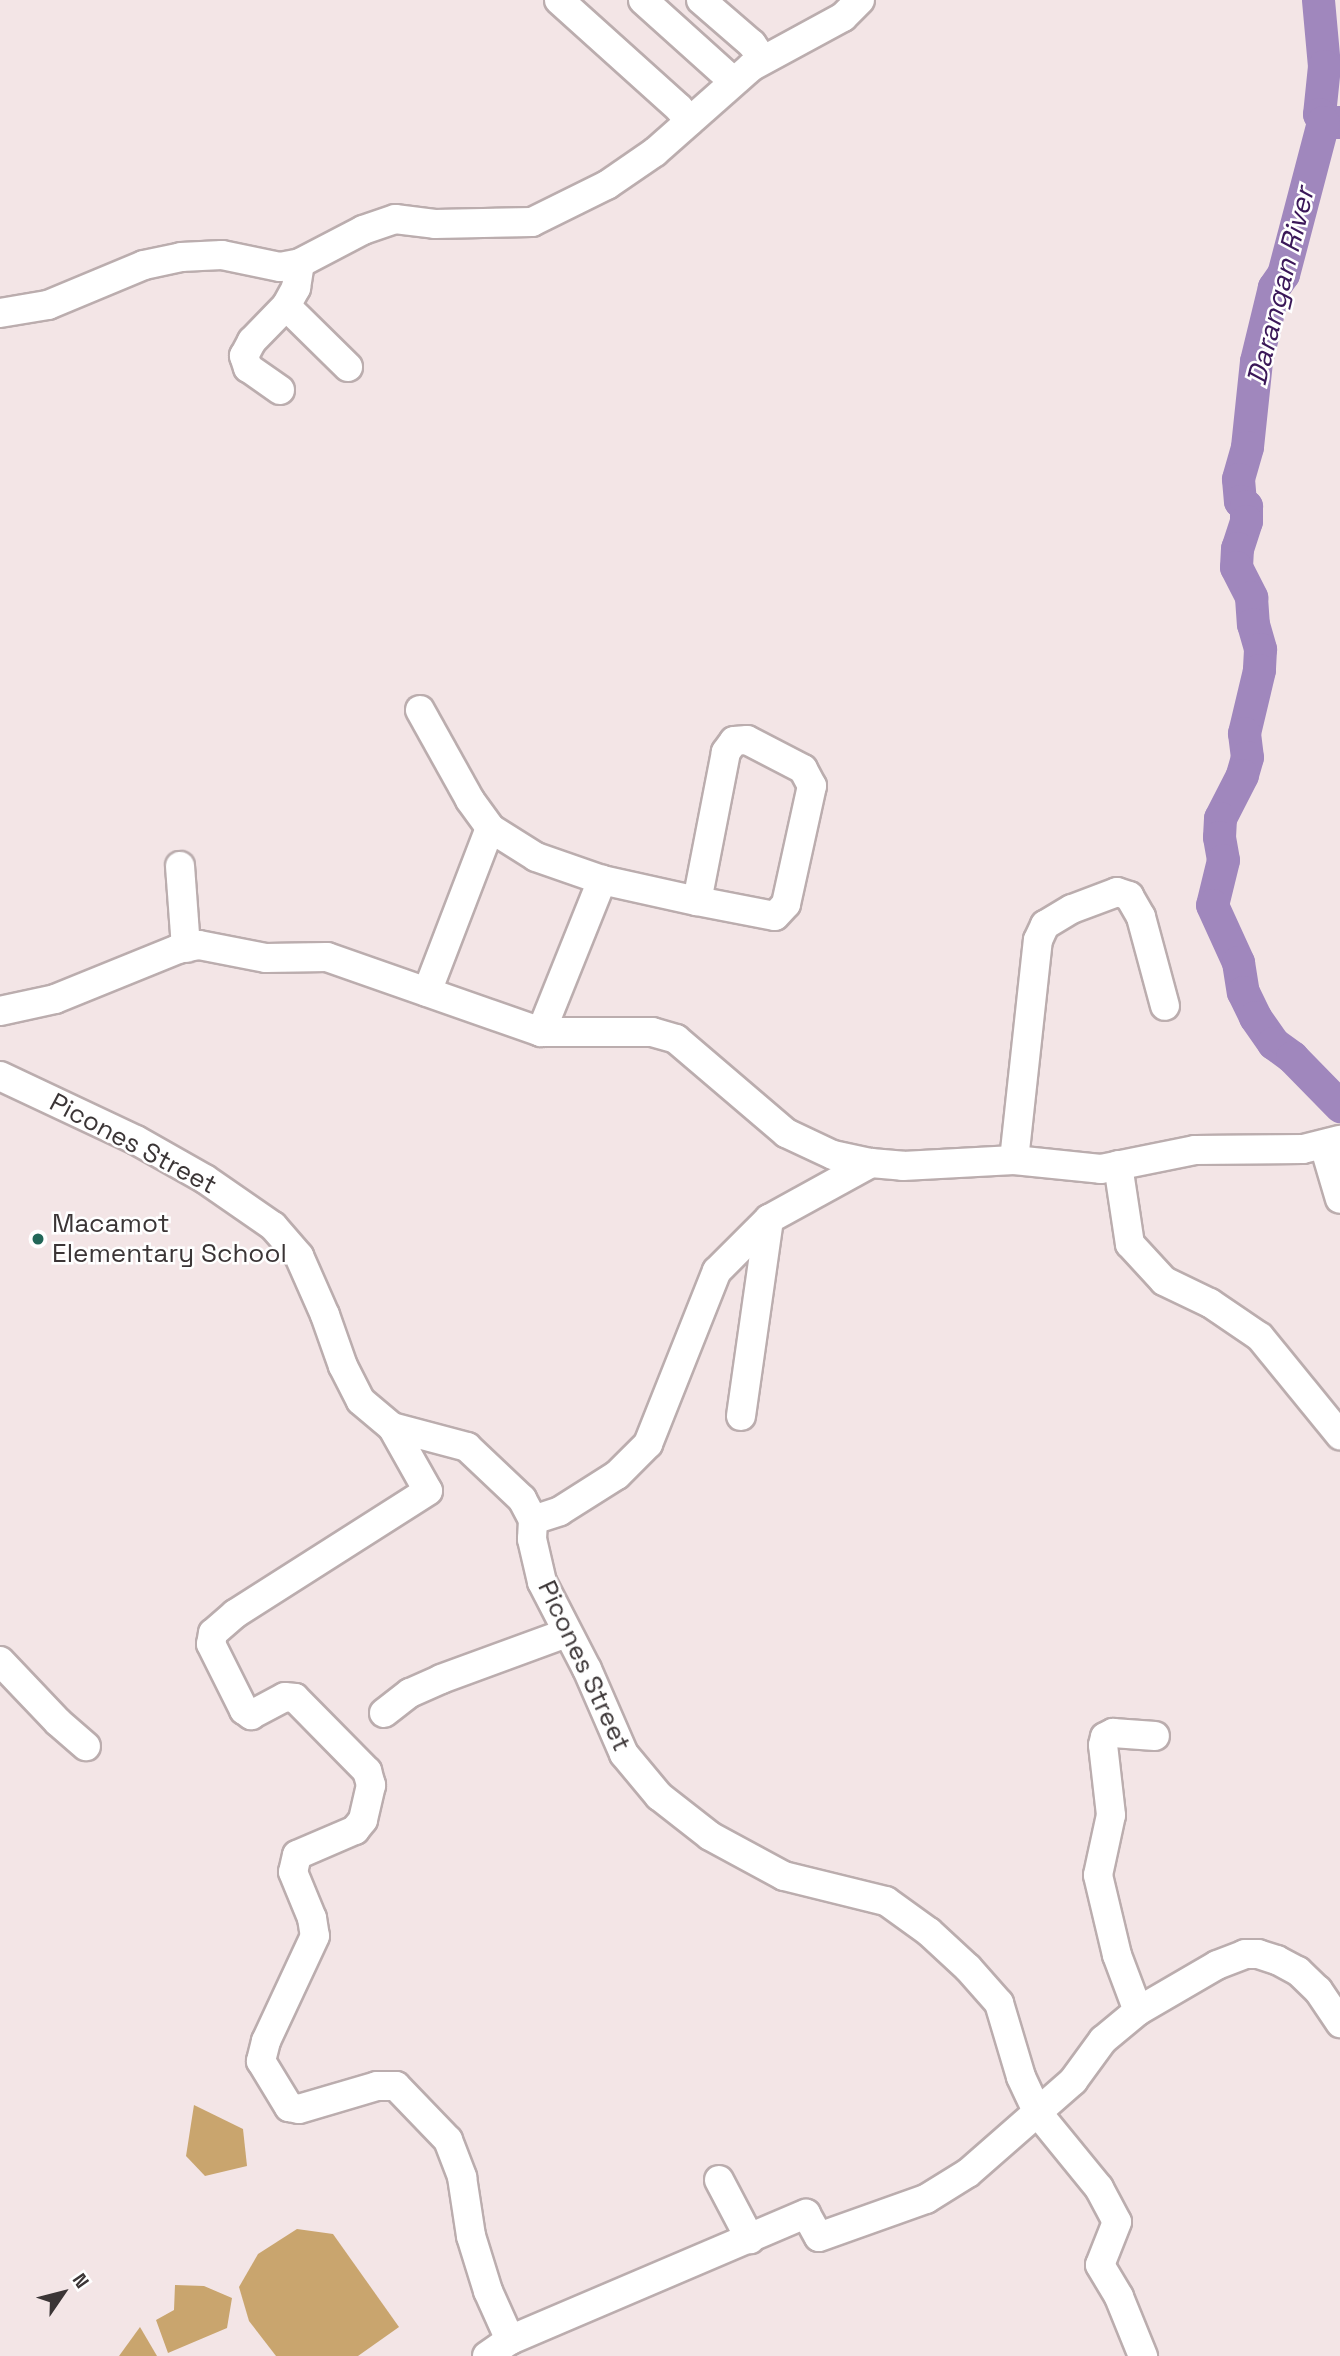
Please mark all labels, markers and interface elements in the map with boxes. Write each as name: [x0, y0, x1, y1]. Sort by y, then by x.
water label: Darangan River: [1239, 184, 1321, 388]
street label: Picones Street: [44, 1087, 222, 1201]
place label: Macamot Elementary School: [52, 1208, 287, 1270]
marker: Macamot Elementary School: [30, 1231, 46, 1247]
street label: Picones Street: [531, 1576, 637, 1756]
north arrow: [28, 2258, 98, 2328]
text: N: [67, 2268, 94, 2293]

